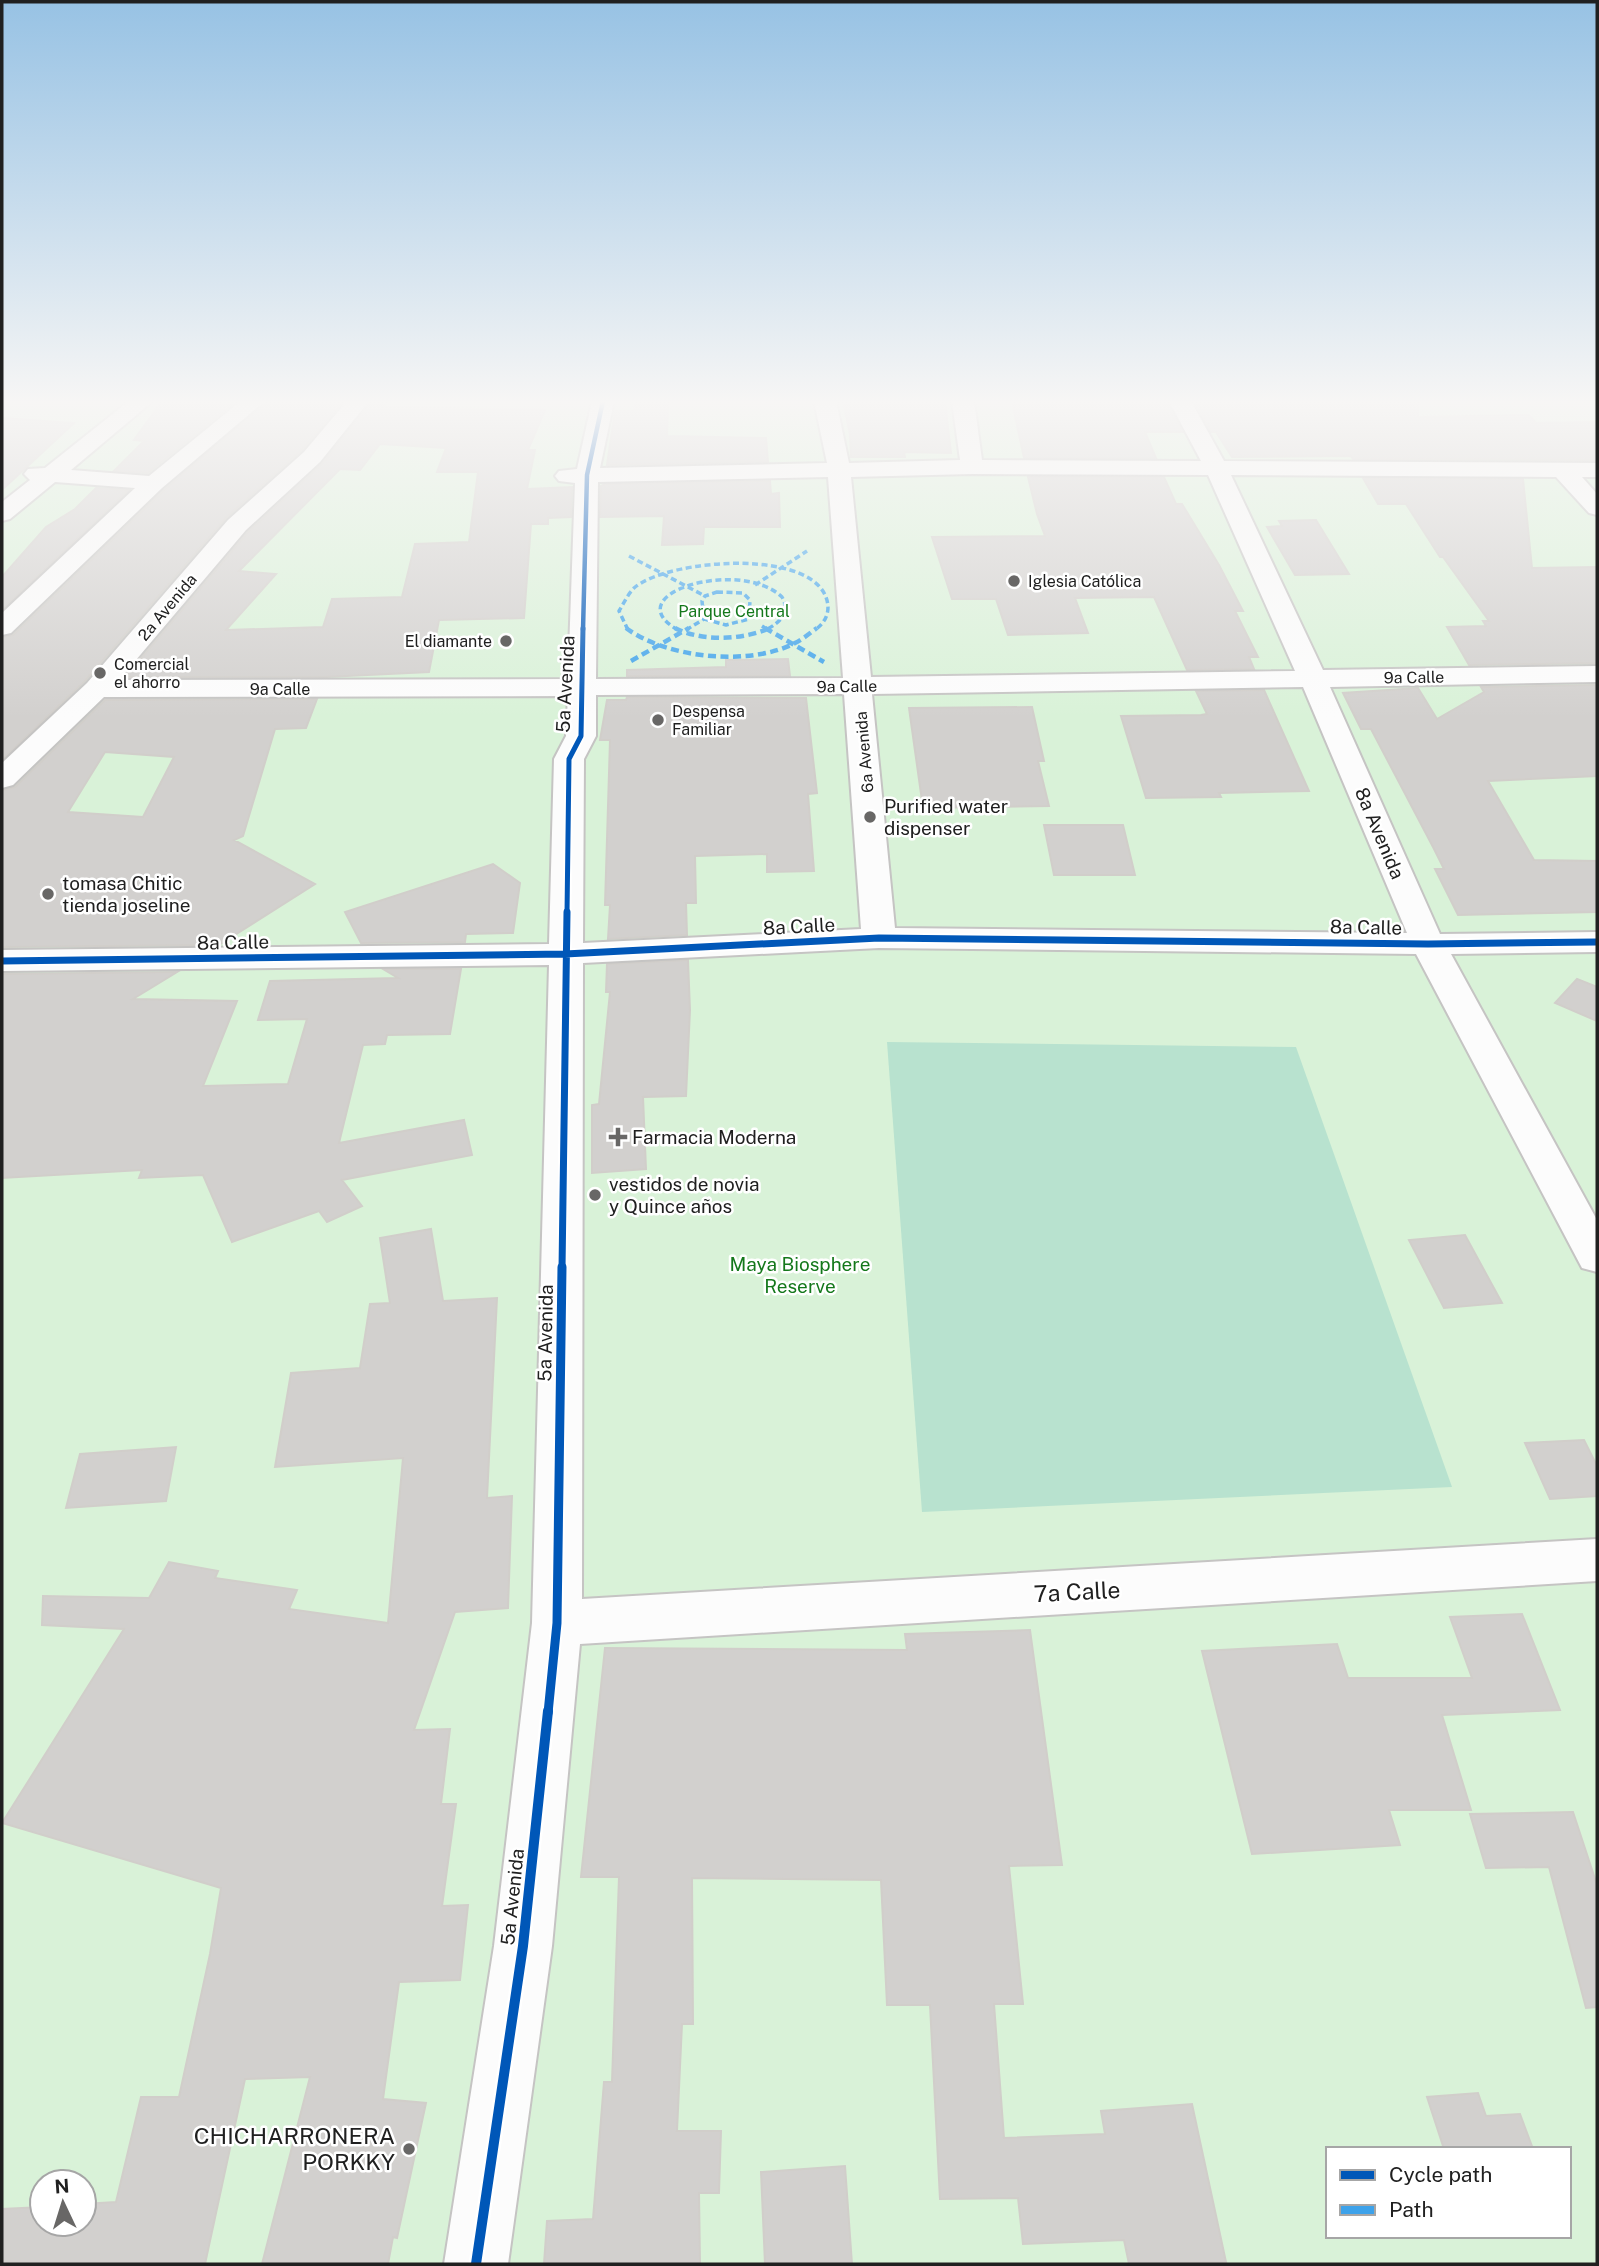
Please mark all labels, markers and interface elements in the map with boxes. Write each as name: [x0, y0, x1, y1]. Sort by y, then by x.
street label: 2a Avenida: [134, 570, 201, 645]
place label: Iglesia Católica: [1028, 572, 1141, 591]
marker: Iglesia Católica: [1006, 573, 1022, 589]
park label: Parque Central: [678, 602, 790, 621]
place label: El diamante: [405, 632, 492, 651]
marker: El diamante: [498, 633, 514, 649]
street label: 5a Avenida: [551, 635, 579, 733]
place label: Comercial el ahorro: [114, 655, 189, 692]
marker: Comercial el ahorro: [92, 665, 108, 681]
street label: 9a Calle: [1384, 667, 1444, 688]
street label: 9a Calle: [817, 676, 877, 697]
street label: 9a Calle: [250, 680, 310, 699]
place label: Despensa Familiar: [672, 702, 745, 739]
street label: 6a Avenida: [851, 710, 878, 793]
marker: Despensa Familiar: [650, 712, 666, 728]
street label: 8a Avenida: [1351, 784, 1409, 882]
place label: Purified water dispenser: [884, 795, 1008, 839]
marker: Purified water dispenser: [862, 809, 878, 825]
place label: tomasa Chitic tienda joseline: [62, 872, 191, 916]
marker: tomasa Chitic tienda joseline: [40, 886, 56, 902]
street label: 8a Calle: [762, 913, 836, 939]
street label: 8a Calle: [1330, 915, 1402, 939]
street label: 8a Calle: [197, 930, 269, 954]
place label: Farmacia Moderna: [632, 1126, 796, 1148]
marker: Farmacia Moderna: [610, 1129, 626, 1145]
place label: vestidos de novia y Quince años: [609, 1173, 759, 1217]
marker: vestidos de novia y Quince años: [587, 1187, 603, 1203]
park label: Maya Biosphere Reserve: [730, 1253, 870, 1297]
street label: 5a Avenida: [533, 1284, 557, 1382]
street label: 7a Calle: [1033, 1576, 1121, 1607]
street label: 5a Avenida: [496, 1847, 528, 1947]
place label: CHICHARRONERA PORKKY: [194, 2122, 395, 2175]
marker: CHICHARRONERA PORKKY: [401, 2141, 417, 2157]
legend: [1326, 2147, 1571, 2238]
text: Cycle path: [1389, 2162, 1492, 2187]
north arrow: [28, 2168, 98, 2238]
text: N: [54, 2175, 70, 2198]
text: Path: [1389, 2197, 1434, 2222]

